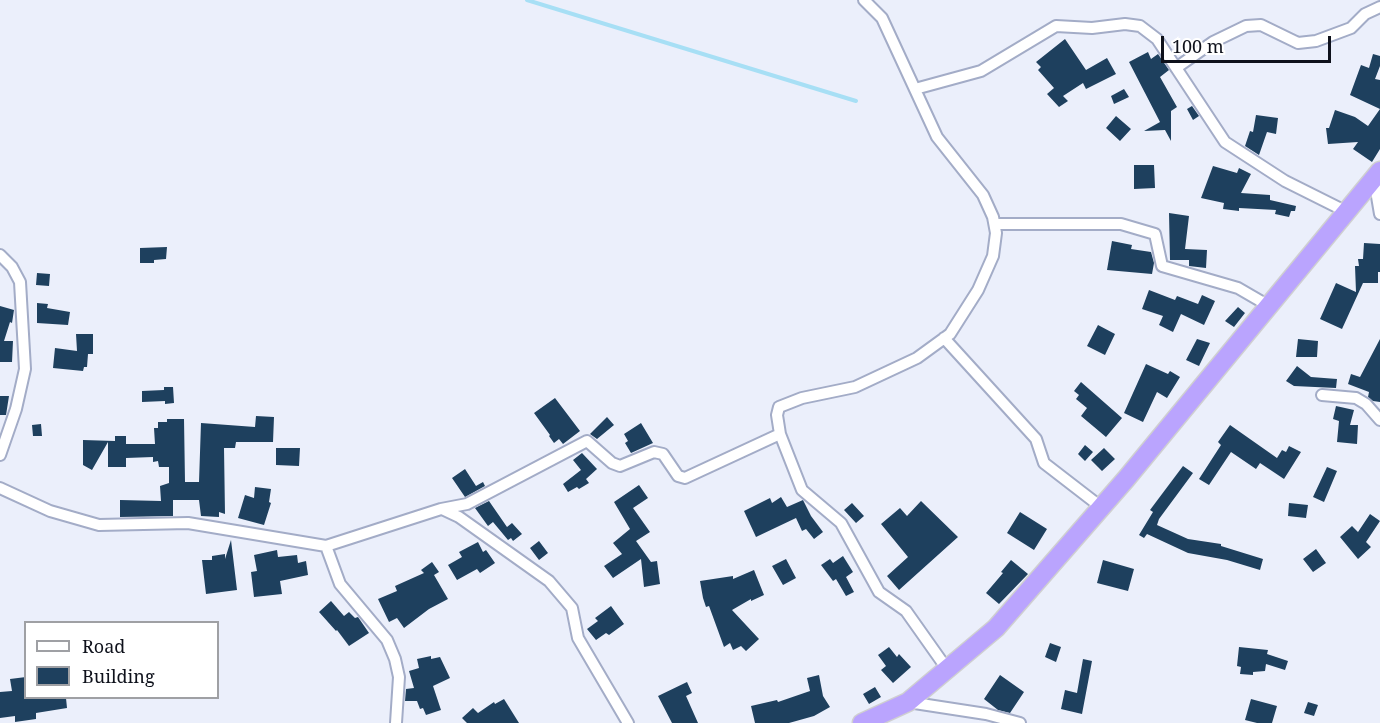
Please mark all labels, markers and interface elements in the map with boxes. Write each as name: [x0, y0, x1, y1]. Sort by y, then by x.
scale bar: [1164, 24, 1334, 62]
text: 100 m: [1172, 34, 1224, 58]
legend: [24, 621, 219, 699]
text: Road: [82, 634, 125, 658]
text: Building: [82, 664, 155, 688]

